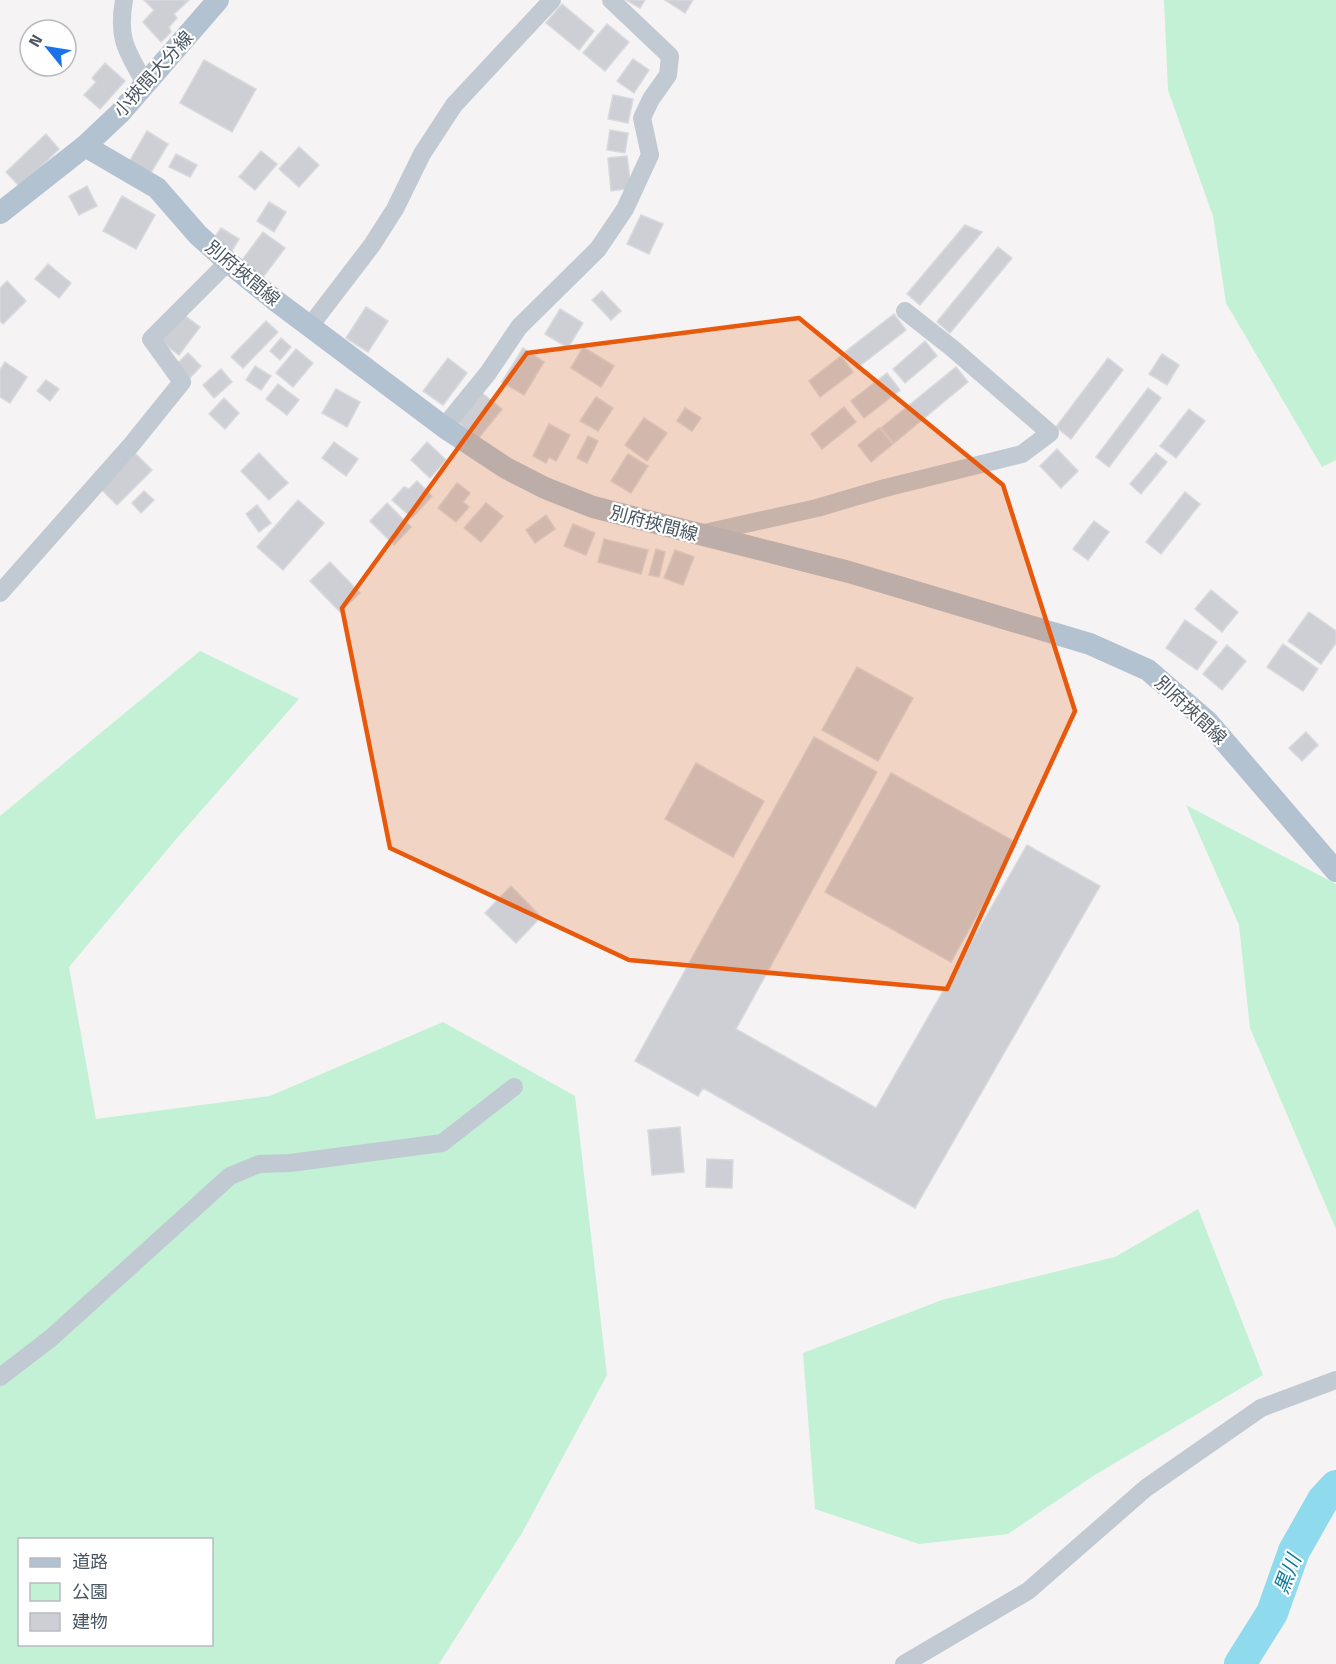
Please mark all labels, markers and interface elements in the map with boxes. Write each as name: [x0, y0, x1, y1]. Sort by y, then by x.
north arrow: [18, 18, 78, 78]
street label: 小挾間大分線: [107, 25, 199, 123]
text: N: [22, 30, 48, 51]
street label: 別府挾間線: [200, 234, 286, 312]
street label: 別府挾間線: [607, 498, 701, 548]
street label: 別府挾間線: [1149, 669, 1233, 751]
legend: [18, 1538, 213, 1646]
text: 道路: [72, 1548, 108, 1575]
water label: 黒川: [1265, 1548, 1309, 1598]
text: 公園: [72, 1578, 108, 1605]
text: 建物: [72, 1608, 108, 1635]

